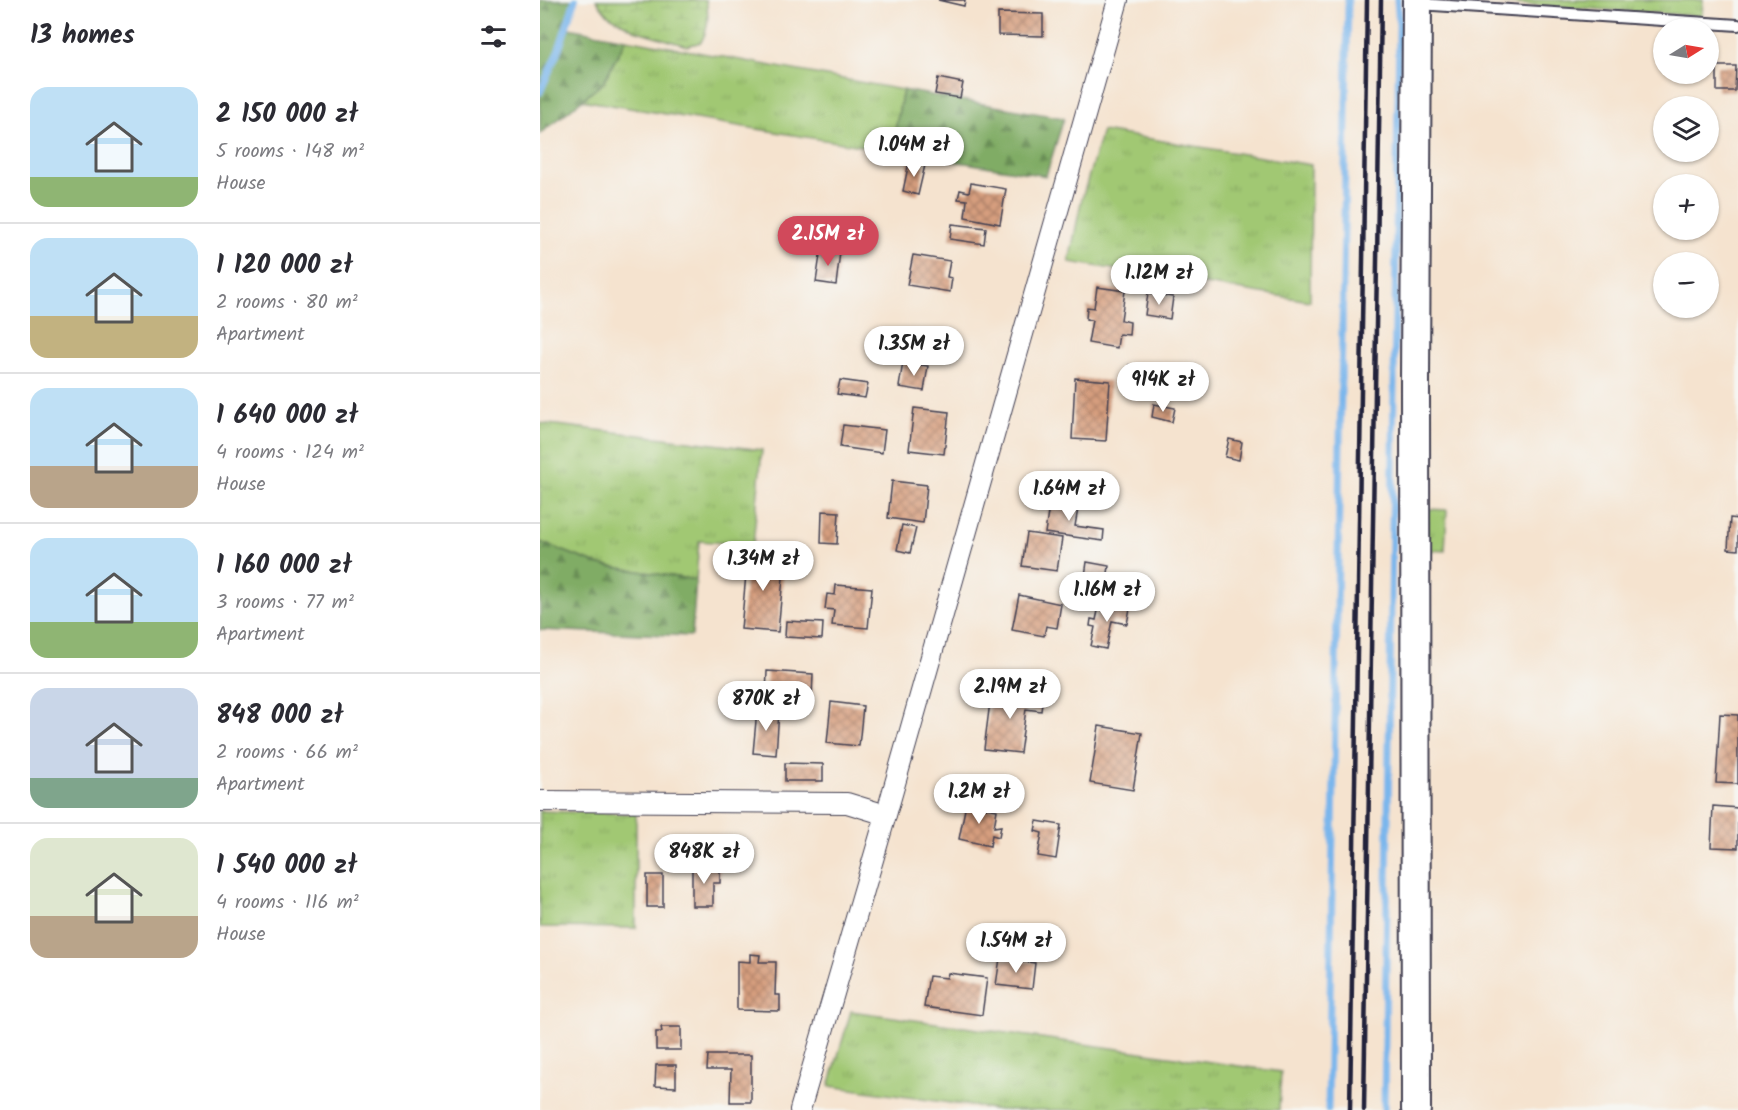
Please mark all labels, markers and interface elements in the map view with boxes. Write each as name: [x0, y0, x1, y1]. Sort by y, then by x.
text: 13 homes: [30, 15, 135, 57]
north arrow: [1653, 18, 1719, 84]
map controls: [1653, 18, 1719, 318]
icon: filters: [477, 20, 510, 53]
text: 2 150 000 zł: [216, 94, 358, 136]
button: layers: [1653, 96, 1719, 162]
icon: home: [78, 111, 150, 183]
pin: 1.04M zł: [852, 127, 976, 178]
text: 1.04M zł: [878, 130, 950, 162]
text: 5 rooms · 148 m²: [216, 136, 364, 168]
text: House: [216, 168, 266, 200]
button: +: [1653, 174, 1719, 240]
pin: 2.15M zł: [766, 216, 890, 267]
text: 2.15M zł: [792, 219, 864, 251]
text: 1 120 000 zł: [216, 245, 353, 287]
button: −: [1653, 252, 1719, 318]
pin: 1.12M zł: [1097, 255, 1221, 306]
text: 1.12M zł: [1125, 258, 1193, 290]
icon: home: [78, 262, 150, 334]
text: 2 rooms · 80 m²: [216, 287, 358, 319]
text: Apartment: [216, 319, 305, 351]
pin: 1.35M zł: [852, 326, 976, 377]
text: 1.35M zł: [878, 329, 950, 361]
pin: 914K zł: [1108, 362, 1218, 413]
text: 914K zł: [1131, 365, 1195, 397]
text: 1 640 000 zł: [216, 395, 358, 437]
icon: home: [78, 412, 150, 484]
text: 4 rooms · 124 m²: [216, 437, 364, 469]
text: House: [216, 469, 266, 501]
pin: 1.64M zł: [1007, 471, 1131, 522]
text: 1.64M zł: [1033, 474, 1105, 506]
pin: 1.34M zł: [701, 541, 825, 592]
text: 1.34M zł: [727, 544, 799, 576]
text: 1 160 000 zł: [216, 545, 352, 587]
icon: home: [78, 562, 150, 634]
pin: 1.16M zł: [1045, 572, 1169, 623]
text: 1.16M zł: [1073, 575, 1141, 607]
text: 3 rooms · 77 m²: [216, 587, 354, 619]
text: Apartment: [216, 619, 305, 651]
pin: 2.19M zł: [948, 669, 1072, 720]
text: 2.19M zł: [974, 672, 1046, 704]
pin: 870K zł: [711, 681, 821, 732]
text: 870K zł: [732, 684, 800, 716]
text: 848 000 zł: [216, 695, 343, 737]
icon: home: [78, 712, 150, 784]
text: 2 rooms · 66 m²: [216, 737, 358, 769]
text: Apartment: [216, 769, 305, 801]
pin: 1.2M zł: [924, 774, 1034, 825]
text: 1.2M zł: [948, 777, 1010, 809]
pin: 848K zł: [649, 834, 759, 885]
text: 848K zł: [668, 837, 740, 869]
text: 1 540 000 zł: [216, 845, 357, 887]
icon: home: [78, 862, 150, 934]
text: 4 rooms · 116 m²: [216, 887, 359, 919]
text: House: [216, 919, 266, 951]
pin: 1.54M zł: [954, 923, 1078, 974]
text: 1.54M zł: [980, 926, 1052, 958]

